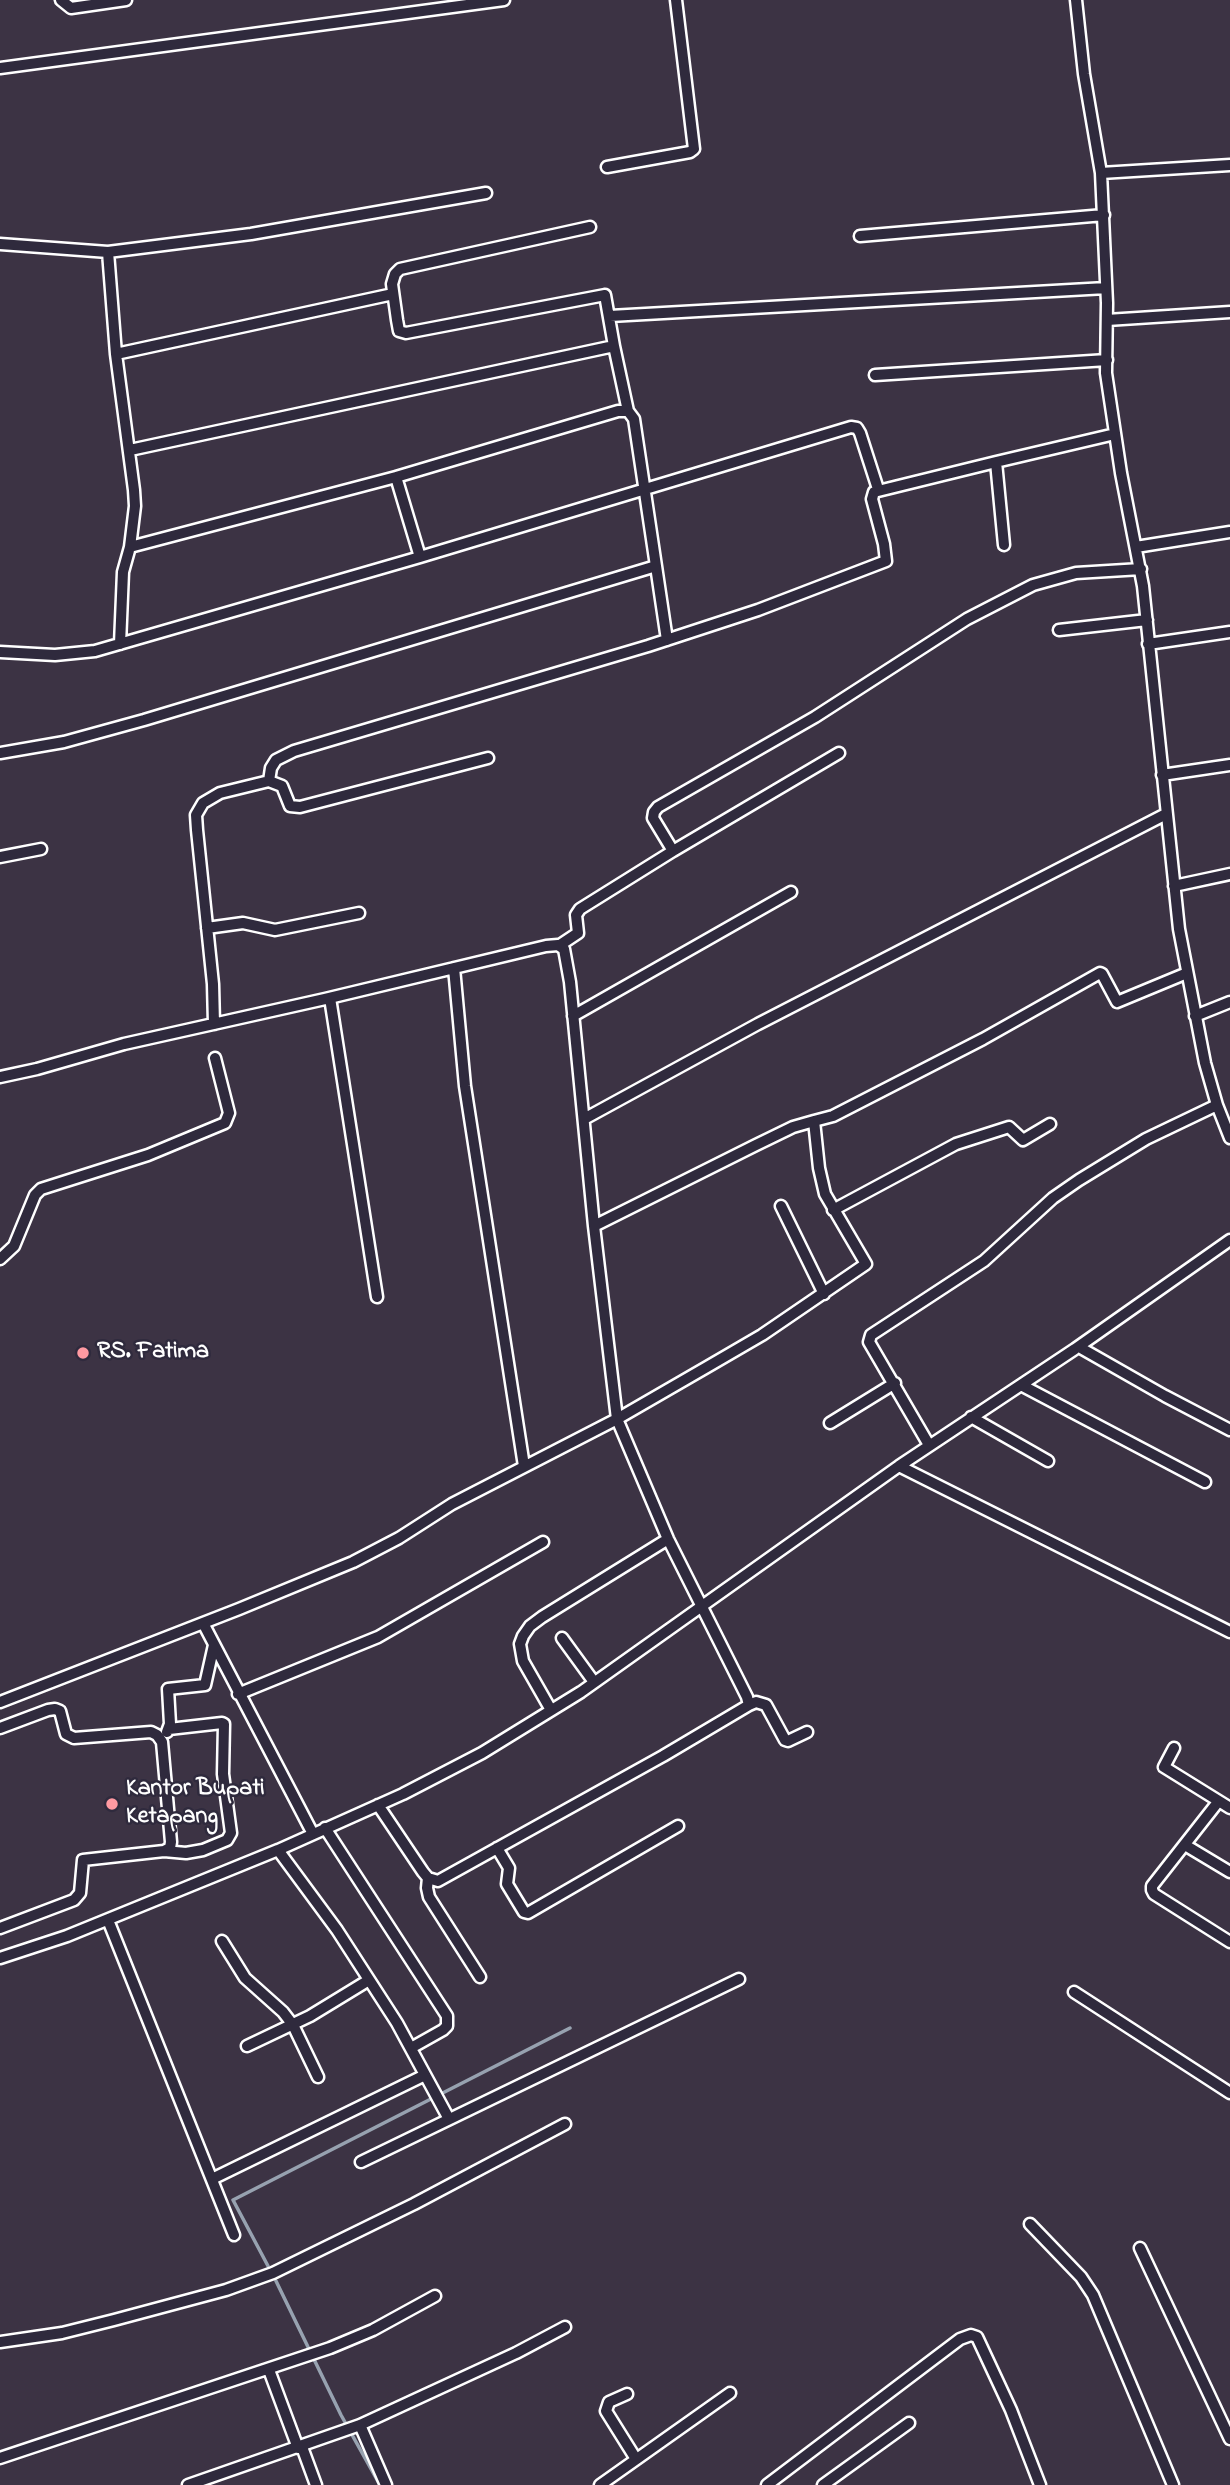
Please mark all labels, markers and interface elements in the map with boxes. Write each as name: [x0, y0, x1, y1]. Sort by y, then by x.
place label: RS. Fatima: [97, 1339, 209, 1367]
marker: RS. Fatima: [75, 1345, 91, 1361]
place label: Kantor Bupati Ketapang: [126, 1776, 265, 1832]
marker: Kantor Bupati Ketapang: [104, 1796, 120, 1812]

